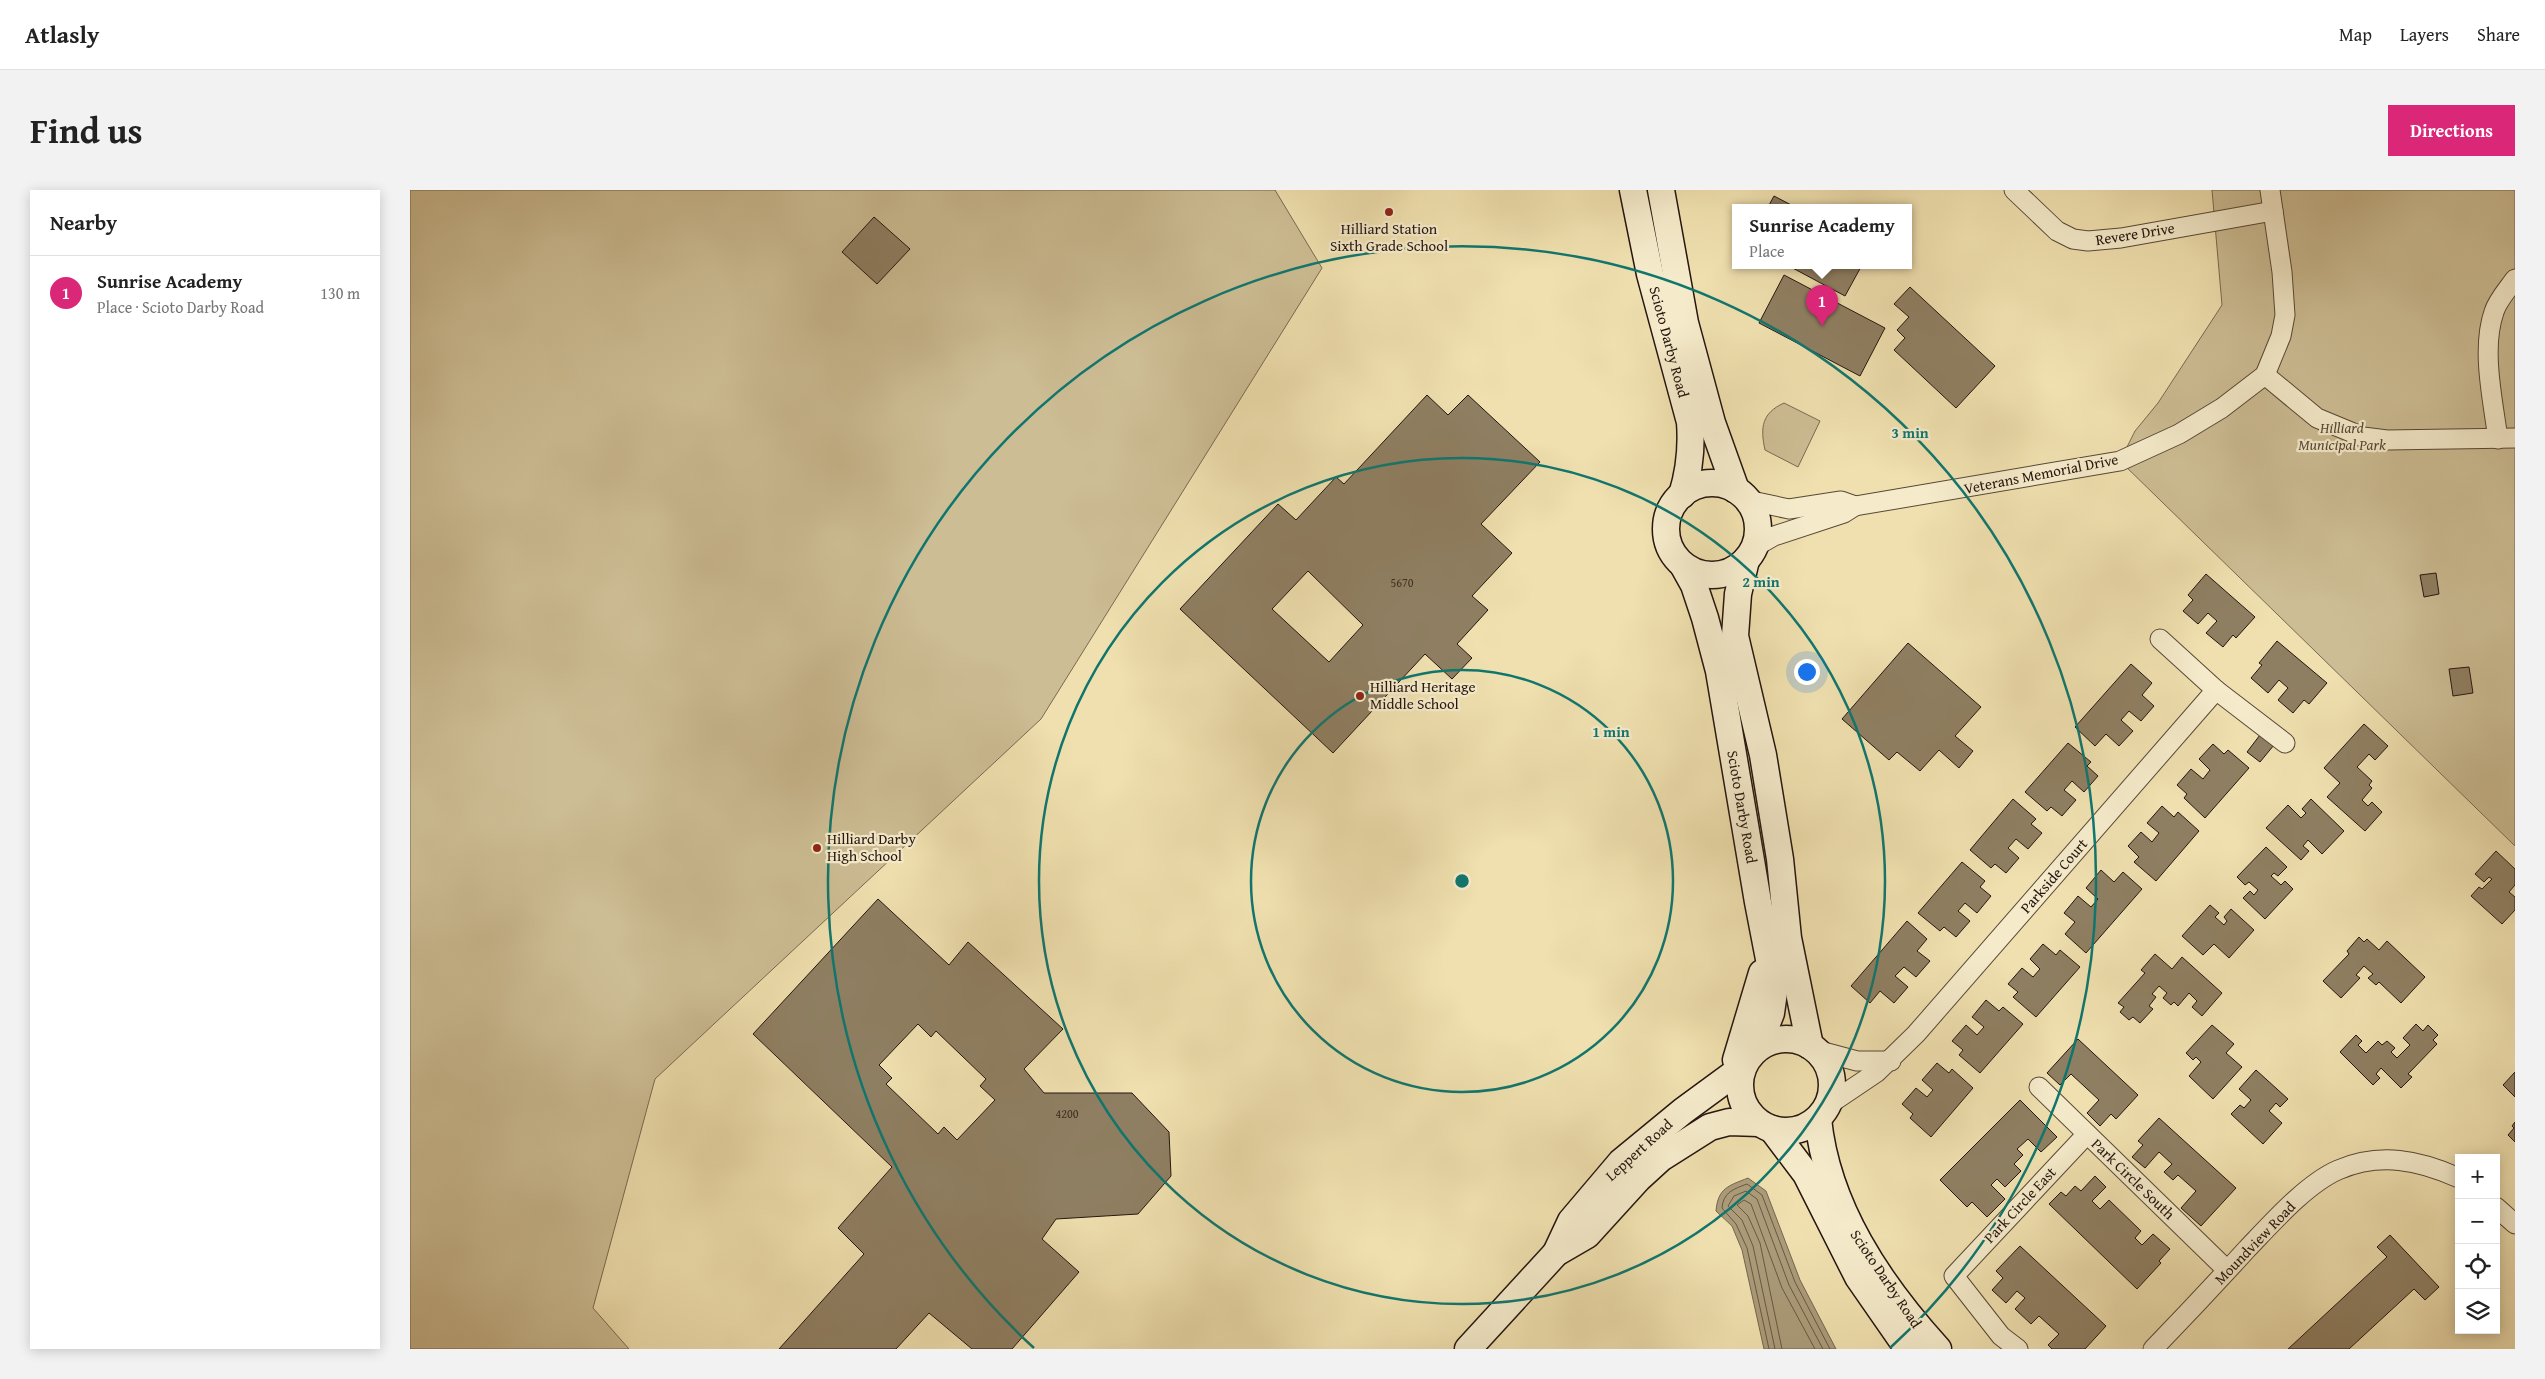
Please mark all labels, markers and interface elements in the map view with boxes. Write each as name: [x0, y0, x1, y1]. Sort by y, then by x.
text: Atlasly: [25, 17, 99, 52]
text: Map: [2339, 21, 2372, 48]
text: Layers: [2400, 21, 2449, 48]
text: Share: [2477, 21, 2520, 48]
text: Find us: [30, 105, 143, 156]
button: Directions: [2388, 105, 2515, 156]
popup: [1732, 204, 1912, 269]
marker: Hilliard Station Sixth Grade School: [1383, 206, 1395, 218]
text: Nearby: [50, 207, 117, 238]
text: Sunrise Academy: [1749, 211, 1895, 239]
street label: Revere Drive: [2094, 217, 2176, 250]
place label: Hilliard Station Sixth Grade School: [1330, 218, 1448, 256]
text: Place: [1749, 239, 1785, 263]
text: Sunrise Academy: [97, 267, 242, 295]
text: 1: [62, 281, 70, 305]
text: 130 m: [320, 281, 360, 305]
street label: Scioto Darby Road: [1645, 284, 1694, 400]
pin: 1: [1806, 285, 1838, 326]
text: Place · Scioto Darby Road: [97, 295, 264, 319]
park label: Hilliard Municipal Park: [2298, 417, 2386, 455]
text: 3 min: [1891, 422, 1929, 443]
street label: Veterans Memorial Drive: [1962, 448, 2120, 499]
text: 2 min: [1742, 571, 1780, 592]
house number: 5670: [1390, 574, 1414, 591]
your location: [1794, 659, 1820, 685]
place label: Hilliard Heritage Middle School: [1370, 676, 1476, 714]
marker: Hilliard Heritage Middle School: [1354, 690, 1366, 702]
text: 1 min: [1592, 721, 1630, 742]
street label: Scioto Darby Road: [1722, 749, 1763, 865]
place label: Hilliard Darby High School: [827, 828, 916, 866]
street label: Parkside Court: [2015, 833, 2092, 918]
marker: Hilliard Darby High School: [811, 842, 823, 854]
centre of rings: [1453, 872, 1471, 890]
house number: 4200: [1055, 1105, 1079, 1122]
street label: Leppert Road: [1601, 1114, 1677, 1185]
street label: Park Circle South: [2087, 1133, 2180, 1224]
map controls: [2455, 1154, 2500, 1334]
button: +: [2455, 1154, 2500, 1199]
street label: Park Circle East: [1979, 1161, 2061, 1247]
street label: Moundview Road: [2209, 1196, 2300, 1289]
button: −: [2455, 1199, 2500, 1244]
street label: Scioto Darby Road: [1846, 1225, 1927, 1332]
button: locate: [2455, 1244, 2500, 1289]
button: layers: [2455, 1289, 2500, 1334]

